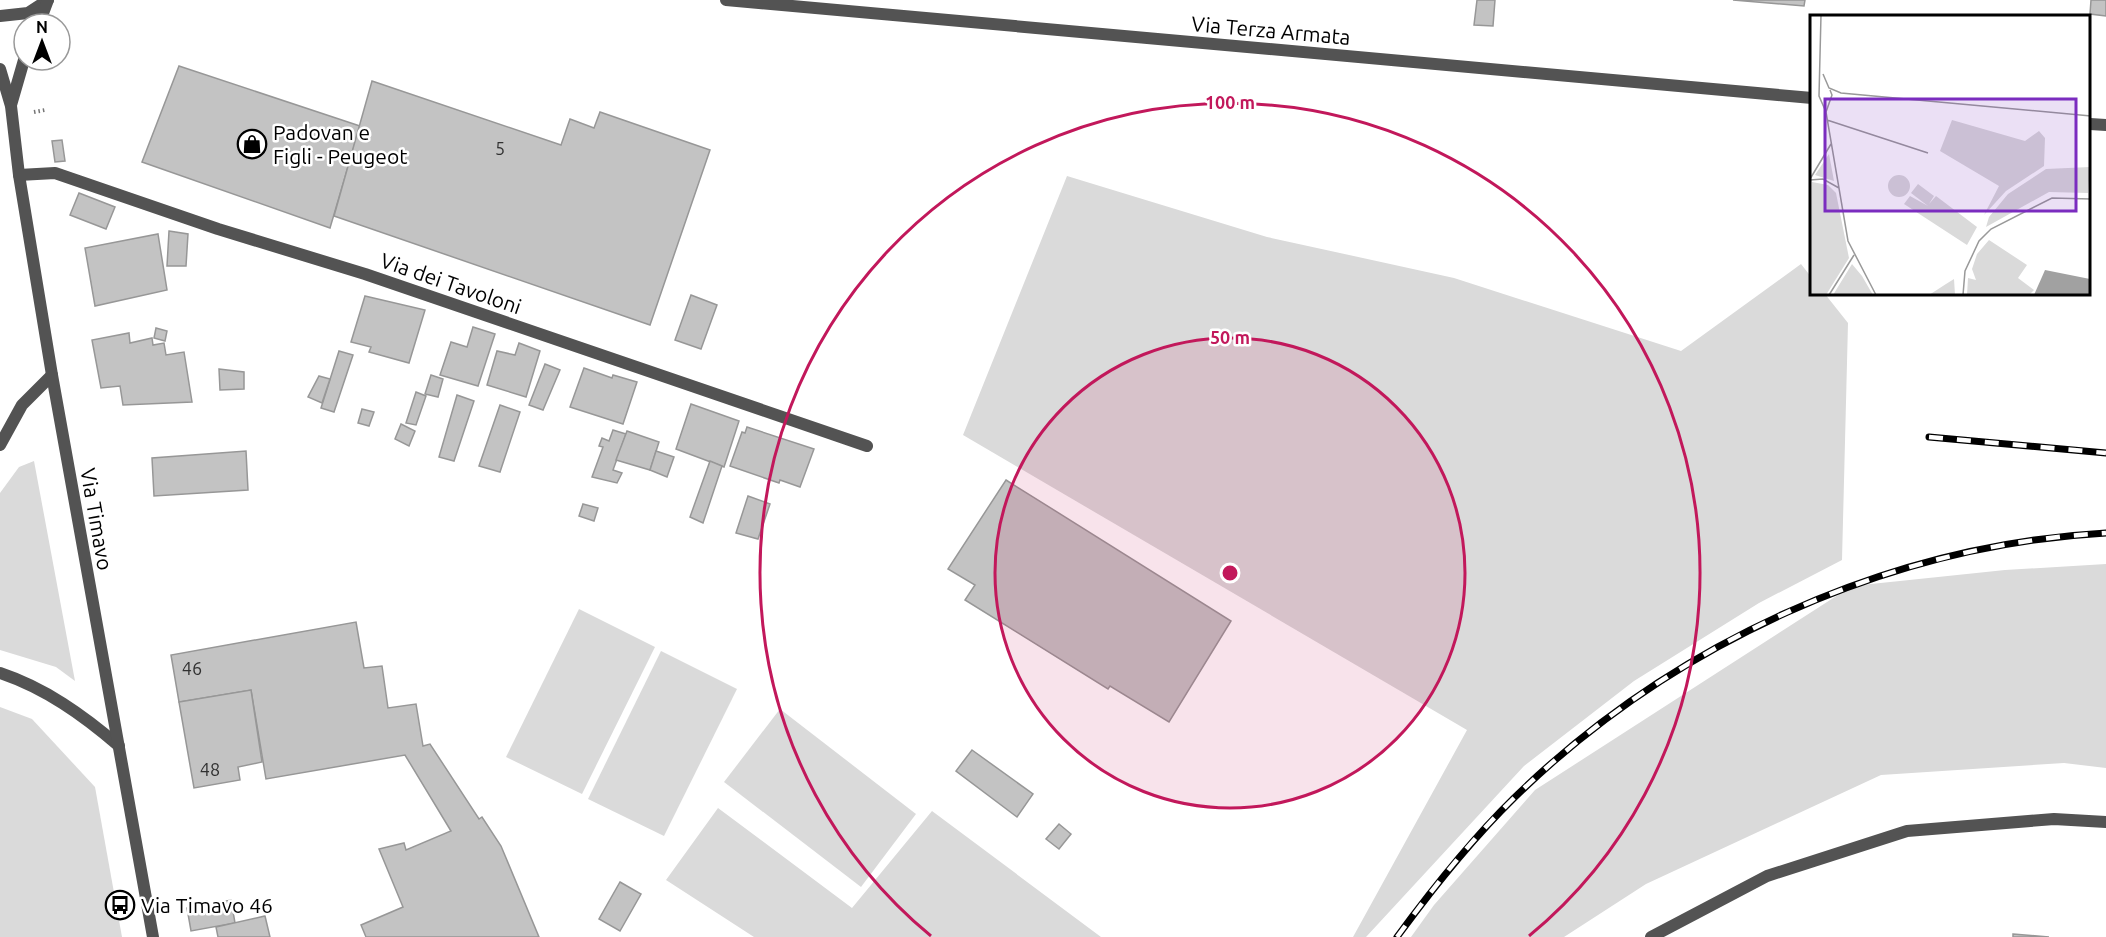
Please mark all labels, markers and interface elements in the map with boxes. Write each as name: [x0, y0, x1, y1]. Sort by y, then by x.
street label: Via Terza Armata: [1190, 11, 1352, 49]
north arrow: [12, 12, 72, 72]
inset map: [1810, 15, 2091, 296]
text: N: [36, 18, 48, 36]
text: 100 m: [1205, 92, 1255, 112]
place label: Padovan e Figli - Peugeot: [273, 120, 407, 168]
shop icon: Padovan e Figli - Peugeot: [236, 128, 268, 160]
house number: 5: [495, 138, 505, 158]
street label: Via dei Tavoloni: [377, 248, 525, 318]
text: 50 m: [1210, 327, 1250, 347]
street label: Via Timavo: [76, 466, 118, 572]
centre of rings: [1220, 563, 1240, 583]
house number: 46: [182, 658, 202, 678]
house number: 48: [200, 759, 220, 779]
bus stop icon: Via Timavo 46: [104, 889, 136, 921]
place label: Via Timavo 46: [141, 893, 273, 917]

